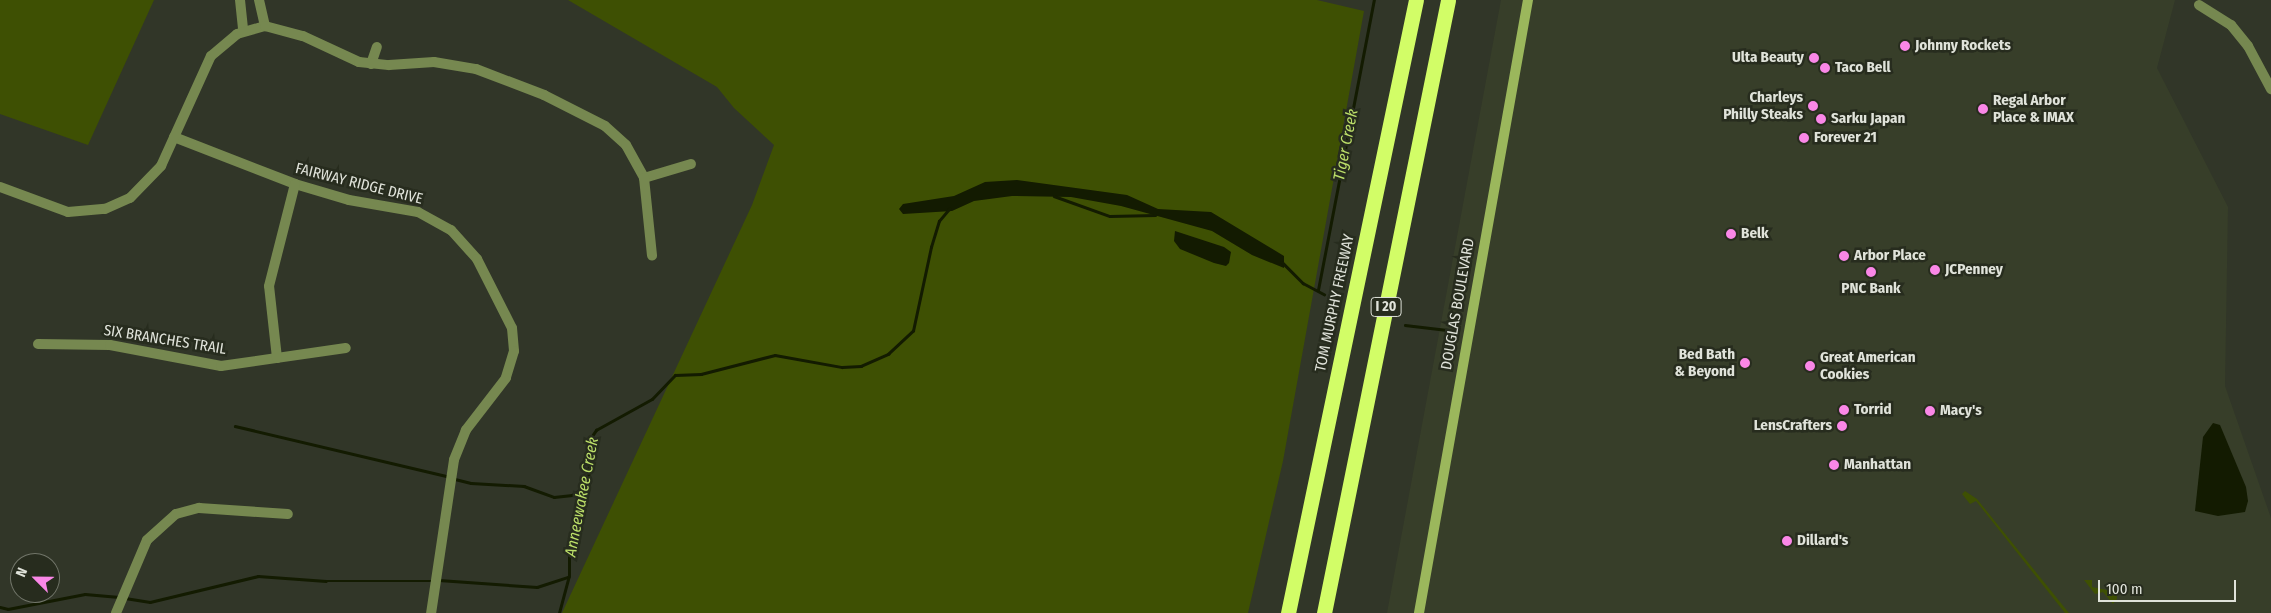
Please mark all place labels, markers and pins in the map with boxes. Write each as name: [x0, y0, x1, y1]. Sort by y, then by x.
place label: Johnny Rockets: [1915, 37, 2011, 55]
marker: Johnny Rockets: [1899, 40, 1911, 52]
place label: Ulta Beauty: [1732, 49, 1804, 67]
marker: Ulta Beauty: [1808, 52, 1820, 64]
place label: Taco Bell: [1835, 59, 1891, 77]
marker: Taco Bell: [1819, 62, 1831, 74]
place label: Charleys Philly Steaks: [1723, 88, 1803, 123]
place label: Regal Arbor Place & IMAX: [1993, 91, 2074, 126]
marker: Charleys Philly Steaks: [1807, 100, 1819, 112]
marker: Regal Arbor Place & IMAX: [1977, 103, 1989, 115]
place label: Sarku Japan: [1831, 110, 1905, 128]
marker: Sarku Japan: [1815, 113, 1827, 125]
place label: Forever 21: [1814, 129, 1877, 147]
marker: Forever 21: [1798, 132, 1810, 144]
place label: Belk: [1741, 225, 1769, 243]
marker: Belk: [1725, 228, 1737, 240]
place label: Arbor Place: [1854, 247, 1926, 265]
marker: Arbor Place: [1838, 250, 1850, 262]
place label: JCPenney: [1945, 261, 2003, 279]
marker: JCPenney: [1929, 264, 1941, 276]
marker: PNC Bank: [1865, 266, 1877, 278]
place label: PNC Bank: [1841, 280, 1901, 298]
place label: Bed Bath & Beyond: [1675, 345, 1735, 380]
place label: Great American Cookies: [1820, 348, 1916, 383]
marker: Bed Bath & Beyond: [1739, 357, 1751, 369]
marker: Great American Cookies: [1804, 360, 1816, 372]
place label: Torrid: [1854, 401, 1892, 419]
place label: Macy's: [1940, 402, 1982, 420]
marker: Torrid: [1838, 404, 1850, 416]
marker: Macy's: [1924, 405, 1936, 417]
place label: LensCrafters: [1754, 417, 1832, 435]
marker: LensCrafters: [1836, 420, 1848, 432]
place label: Manhattan: [1844, 456, 1911, 474]
marker: Manhattan: [1828, 459, 1840, 471]
place label: Dillard's: [1797, 532, 1848, 550]
marker: Dillard's: [1781, 535, 1793, 547]

